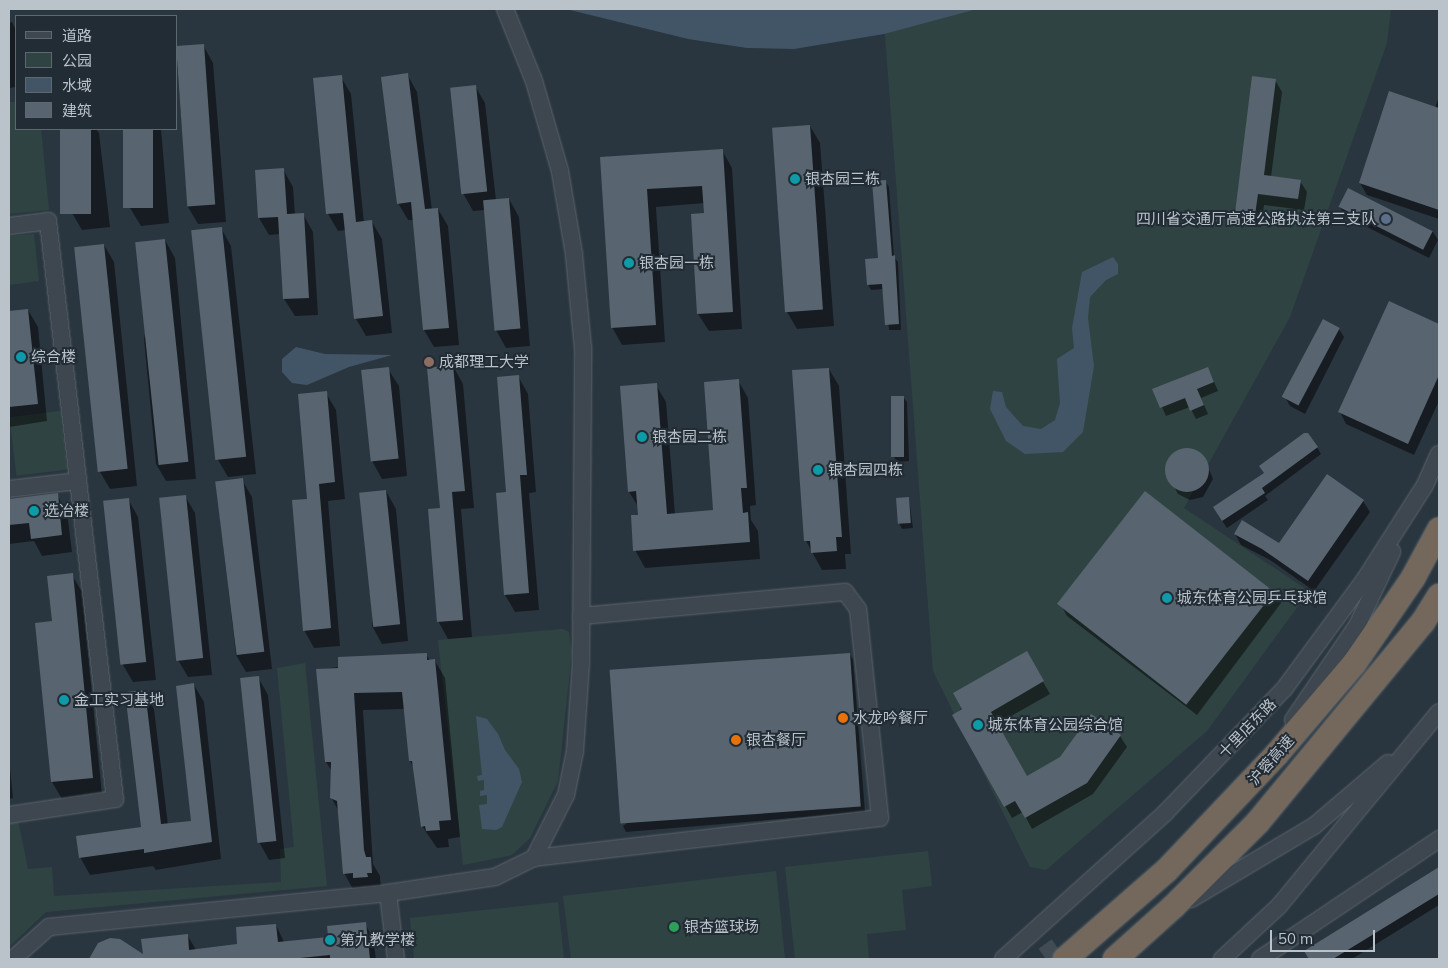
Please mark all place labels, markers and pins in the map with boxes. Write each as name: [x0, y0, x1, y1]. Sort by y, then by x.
place label: 银杏园三栋: [805, 170, 880, 188]
marker: 银杏园三栋: [789, 173, 801, 185]
place label: 四川省交通厅高速公路执法第三支队: [1136, 210, 1376, 228]
marker: 四川省交通厅高速公路执法第三支队: [1380, 213, 1392, 225]
place label: 银杏园一栋: [639, 254, 714, 272]
marker: 银杏园一栋: [623, 257, 635, 269]
place label: 综合楼: [31, 348, 76, 366]
marker: 综合楼: [15, 351, 27, 363]
place label: 成都理工大学: [439, 353, 529, 371]
marker: 成都理工大学: [423, 356, 435, 368]
place label: 银杏园二栋: [652, 428, 727, 446]
marker: 银杏园二栋: [636, 431, 648, 443]
place label: 银杏园四栋: [828, 461, 903, 479]
marker: 银杏园四栋: [812, 464, 824, 476]
place label: 选冶楼: [44, 502, 89, 520]
marker: 选冶楼: [28, 505, 40, 517]
place label: 城东体育公园乒乓球馆: [1177, 589, 1327, 607]
marker: 城东体育公园乒乓球馆: [1161, 592, 1173, 604]
place label: 金工实习基地: [74, 691, 164, 709]
marker: 金工实习基地: [58, 694, 70, 706]
place label: 水龙吟餐厅: [853, 709, 928, 727]
marker: 水龙吟餐厅: [837, 712, 849, 724]
place label: 城东体育公园综合馆: [988, 716, 1123, 734]
marker: 城东体育公园综合馆: [972, 719, 984, 731]
place label: 银杏餐厅: [746, 731, 806, 749]
marker: 银杏餐厅: [730, 734, 742, 746]
place label: 银杏篮球场: [684, 918, 759, 936]
marker: 银杏篮球场: [668, 921, 680, 933]
place label: 第九教学楼: [340, 931, 415, 949]
marker: 第九教学楼: [324, 934, 336, 946]

